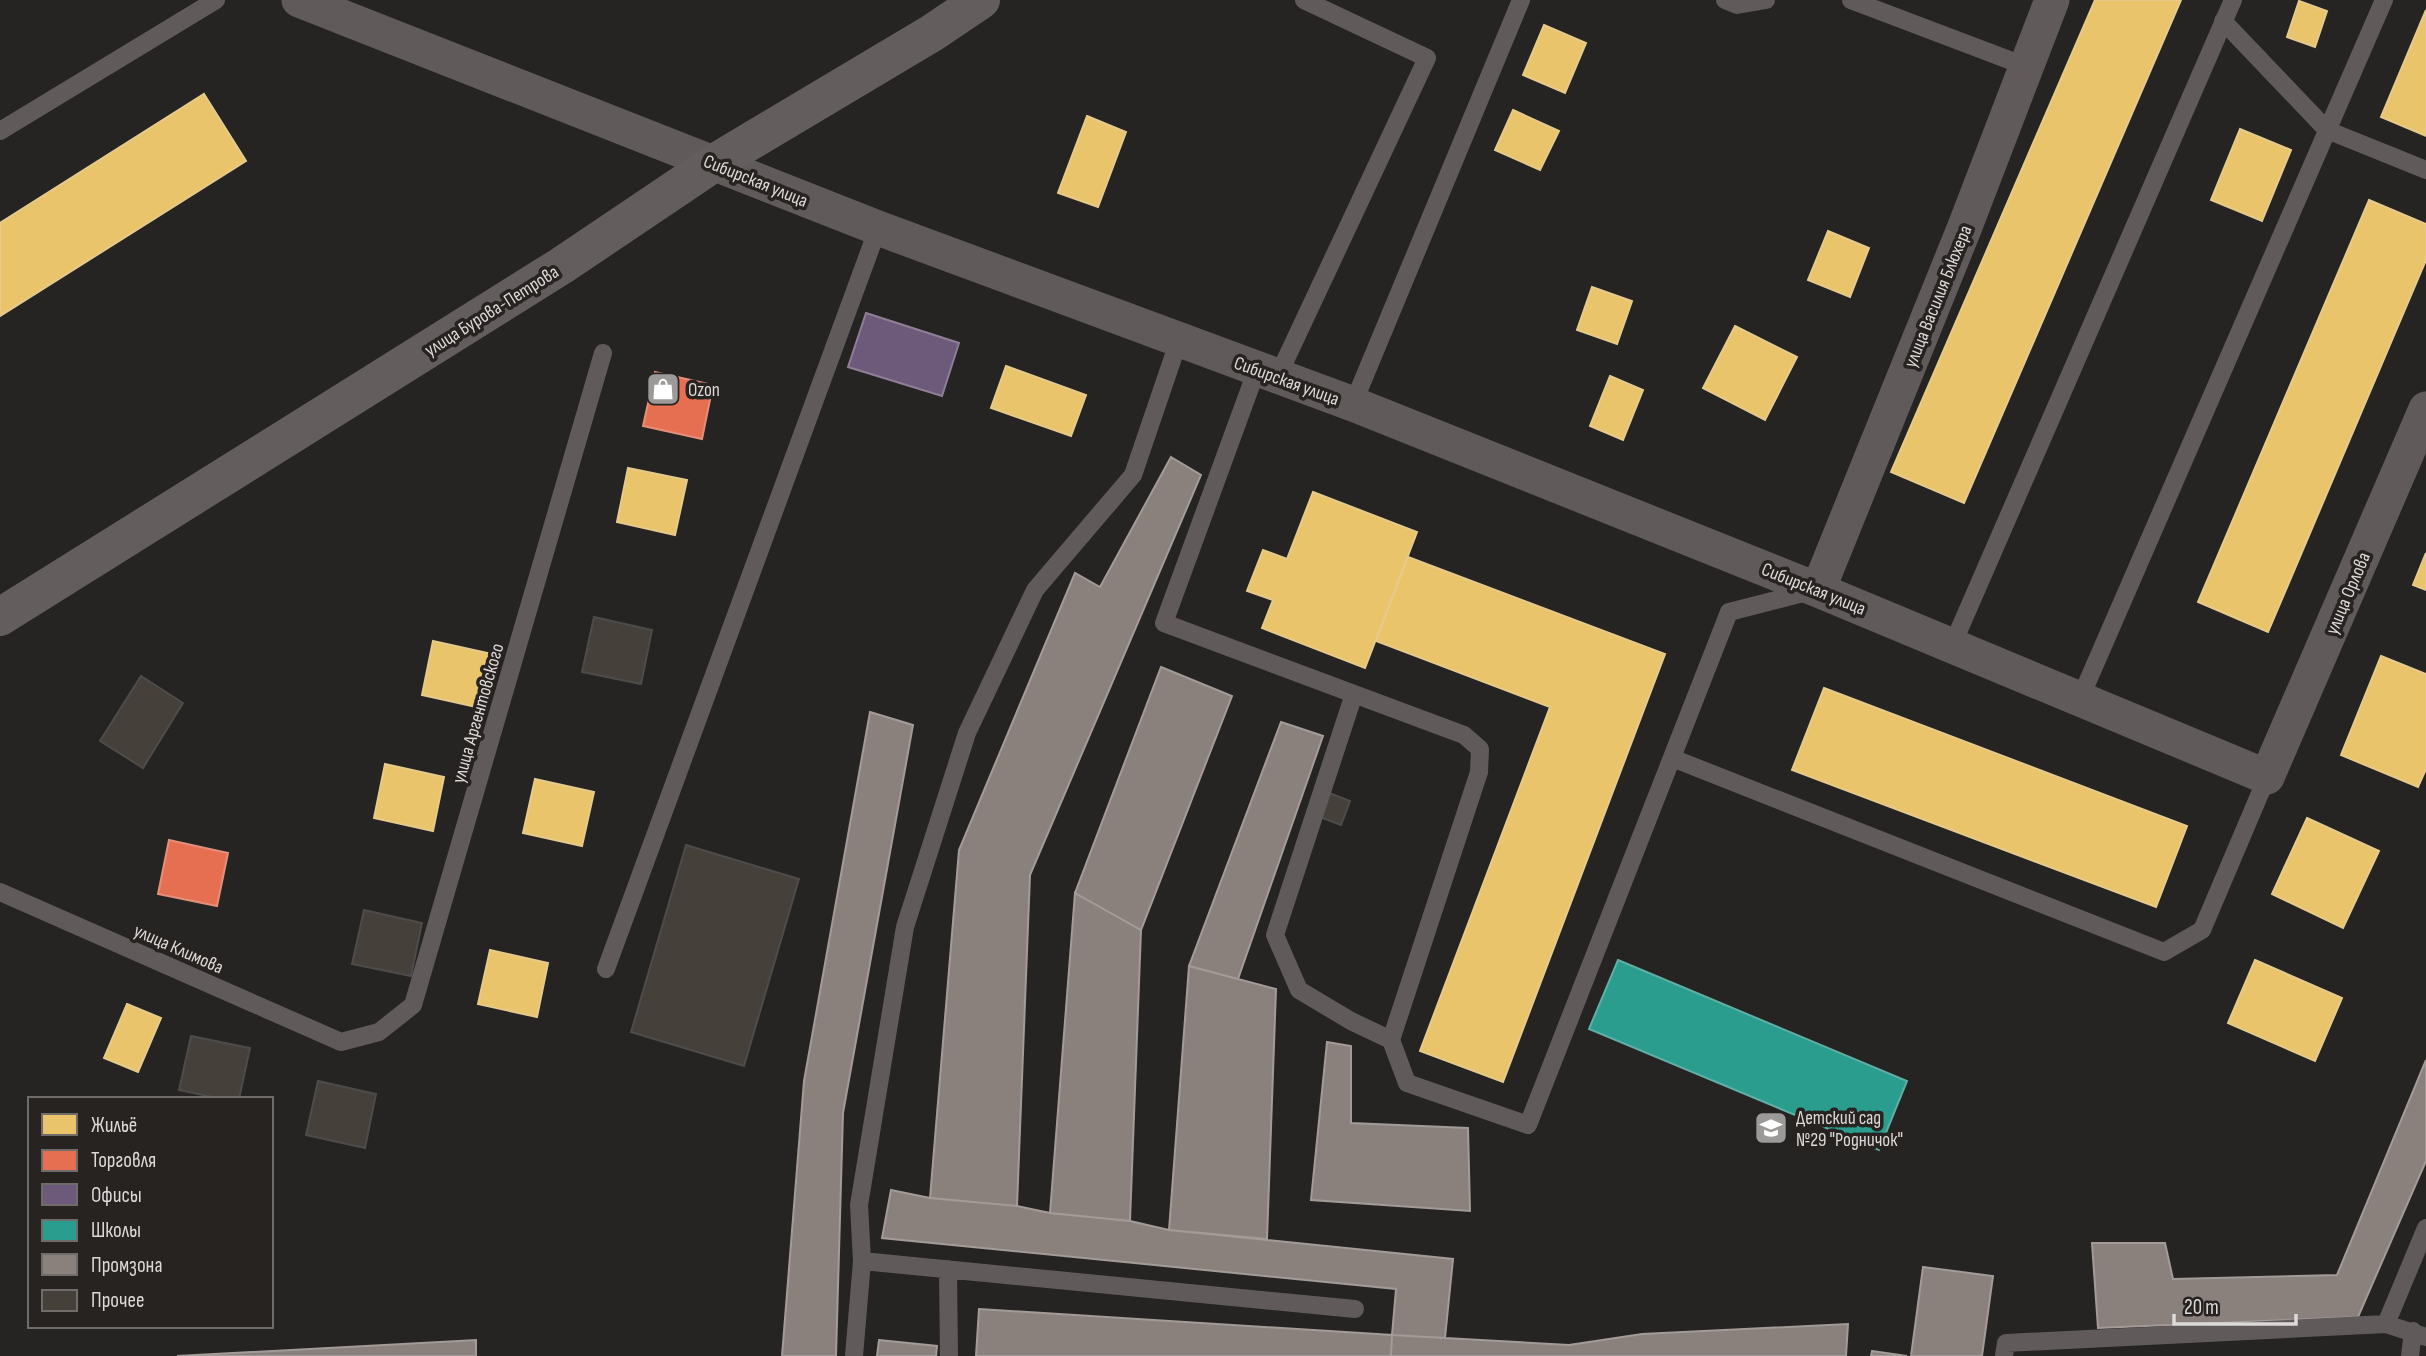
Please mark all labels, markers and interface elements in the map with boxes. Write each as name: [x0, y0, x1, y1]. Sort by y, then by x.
street label: Сибирская улица: [700, 150, 811, 213]
street label: улица Василия Блюхера: [1899, 222, 1977, 371]
street label: улица Бурова-Петрова: [420, 261, 563, 362]
street label: Сибирская улица: [1231, 352, 1342, 411]
shop icon: Ozon: [644, 370, 682, 408]
place label: Ozon: [688, 379, 720, 402]
street label: улица Орлова: [2321, 549, 2376, 638]
street label: Сибирская улица: [1758, 558, 1869, 621]
street label: улица Аргентовского: [447, 641, 509, 786]
street label: улица Климова: [130, 919, 227, 979]
legend: [28, 1097, 273, 1328]
place label: Детский сад №29 "Родничок": [1796, 1107, 1903, 1152]
school or university icon: Детский сад №29 "Родничок": [1752, 1109, 1790, 1147]
text: Жильё: [91, 1113, 137, 1138]
text: Торговля: [91, 1148, 156, 1173]
text: Офисы: [91, 1183, 142, 1208]
text: Школы: [91, 1218, 141, 1243]
text: Промзона: [91, 1253, 162, 1278]
scale bar: [2174, 1282, 2296, 1326]
text: Прочее: [91, 1288, 144, 1313]
text: 20 m: [2184, 1295, 2219, 1320]

